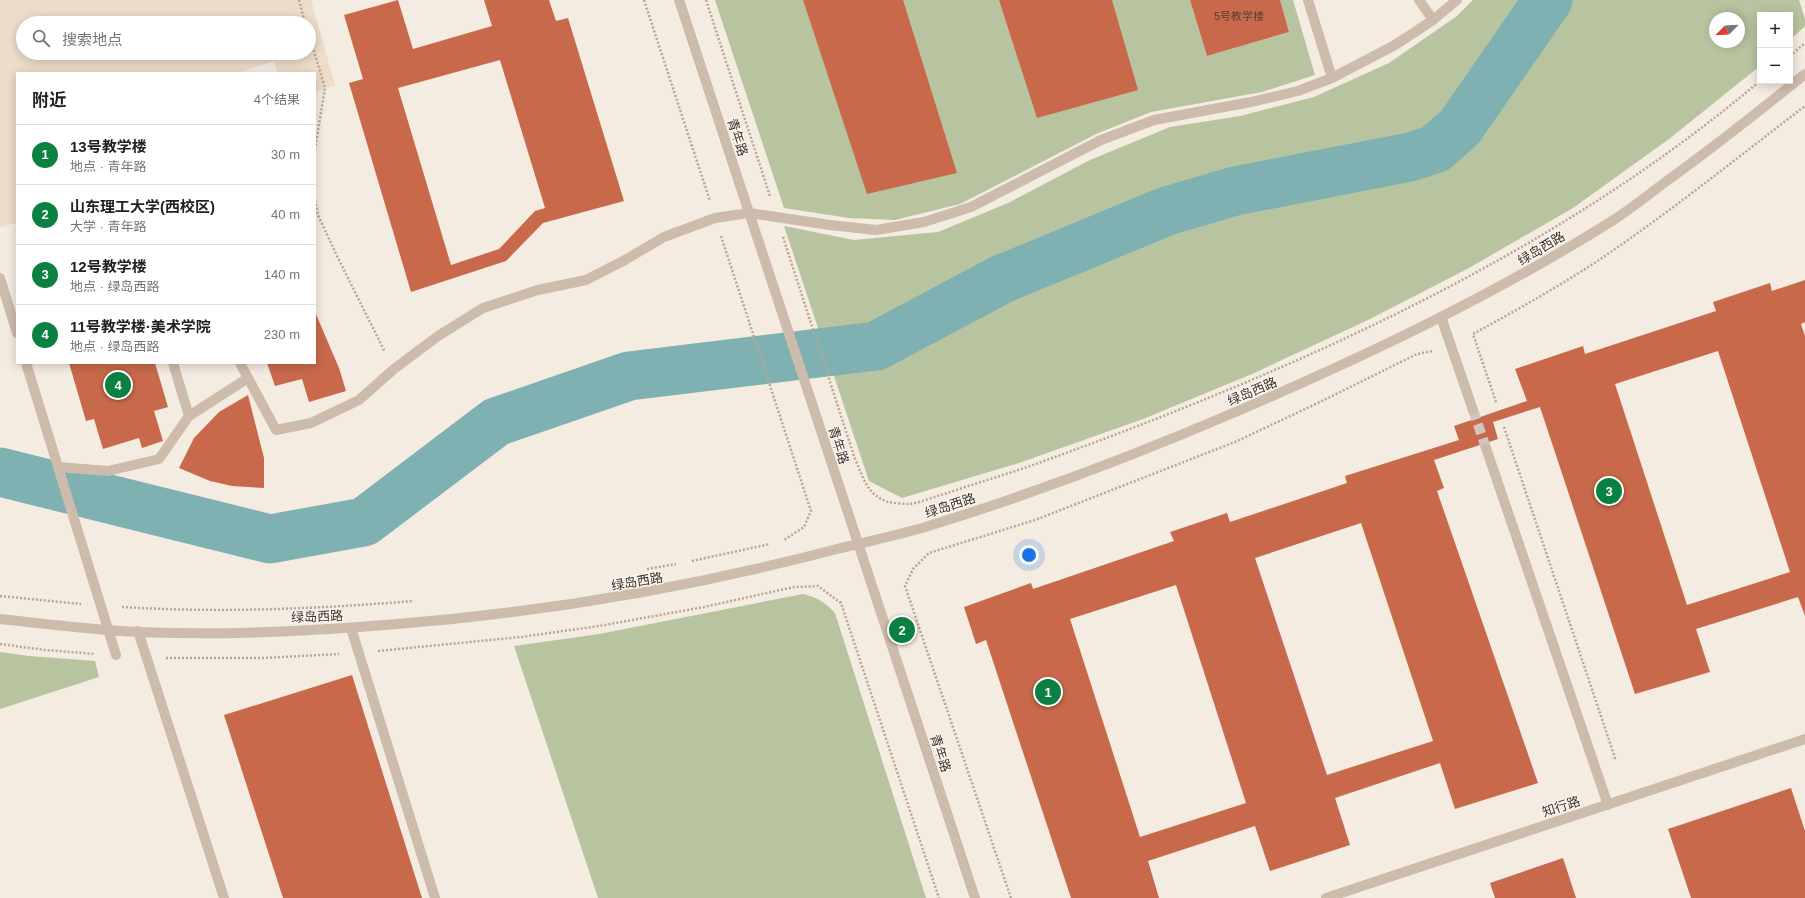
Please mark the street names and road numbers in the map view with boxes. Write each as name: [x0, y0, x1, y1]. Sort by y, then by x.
street label: 青年路: [724, 116, 751, 158]
street label: 绿岛西路: [1515, 229, 1567, 268]
street label: 绿岛西路: [1225, 374, 1279, 409]
street label: 青年路: [825, 424, 852, 466]
street label: 绿岛西路: [923, 490, 977, 521]
street label: 绿岛西路: [610, 570, 664, 593]
street label: 绿岛西路: [291, 608, 343, 625]
street label: 青年路: [927, 732, 954, 774]
street label: 知行路: [1540, 793, 1582, 820]

